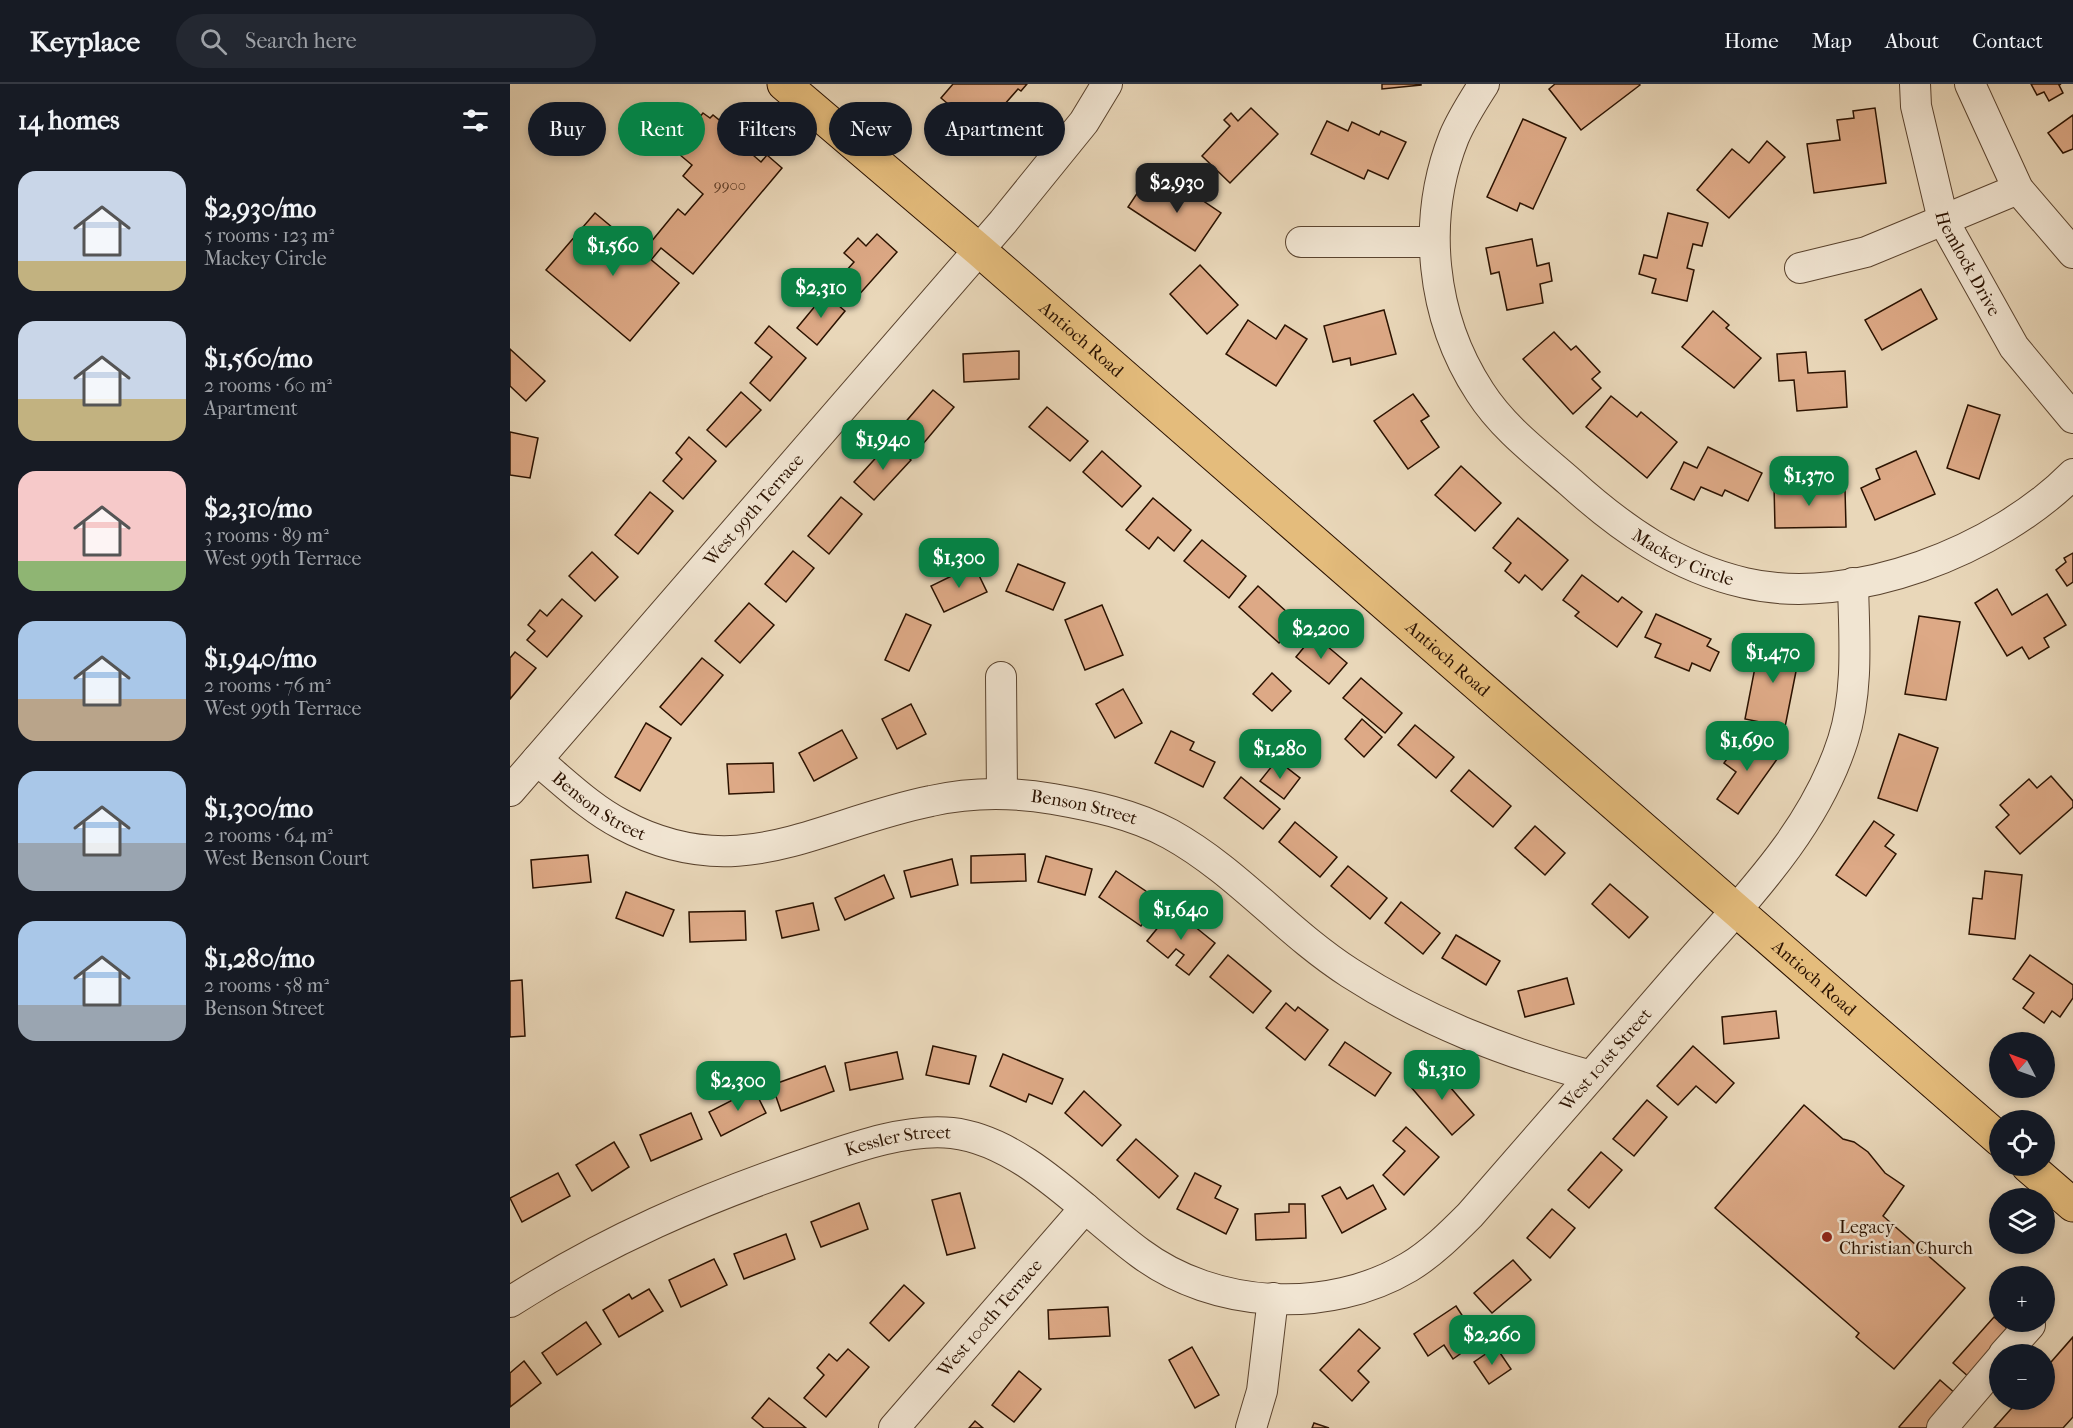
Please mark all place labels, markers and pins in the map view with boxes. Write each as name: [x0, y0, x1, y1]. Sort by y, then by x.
pin: $2,930: [1128, 163, 1226, 214]
pin: $1,560: [564, 226, 662, 277]
pin: $2,310: [772, 268, 870, 319]
pin: $1,940: [834, 420, 932, 471]
pin: $1,370: [1760, 456, 1858, 507]
pin: $1,300: [910, 538, 1008, 589]
pin: $2,200: [1272, 609, 1370, 660]
pin: $1,470: [1724, 633, 1822, 684]
pin: $1,690: [1698, 721, 1796, 772]
pin: $1,280: [1231, 729, 1329, 780]
pin: $1,640: [1132, 890, 1230, 941]
pin: $1,310: [1393, 1050, 1491, 1101]
pin: $2,300: [689, 1061, 787, 1112]
place label: Legacy Christian Church: [1839, 1217, 1973, 1259]
marker: Legacy Christian Church: [1820, 1230, 1834, 1244]
pin: $2,260: [1443, 1315, 1541, 1366]

